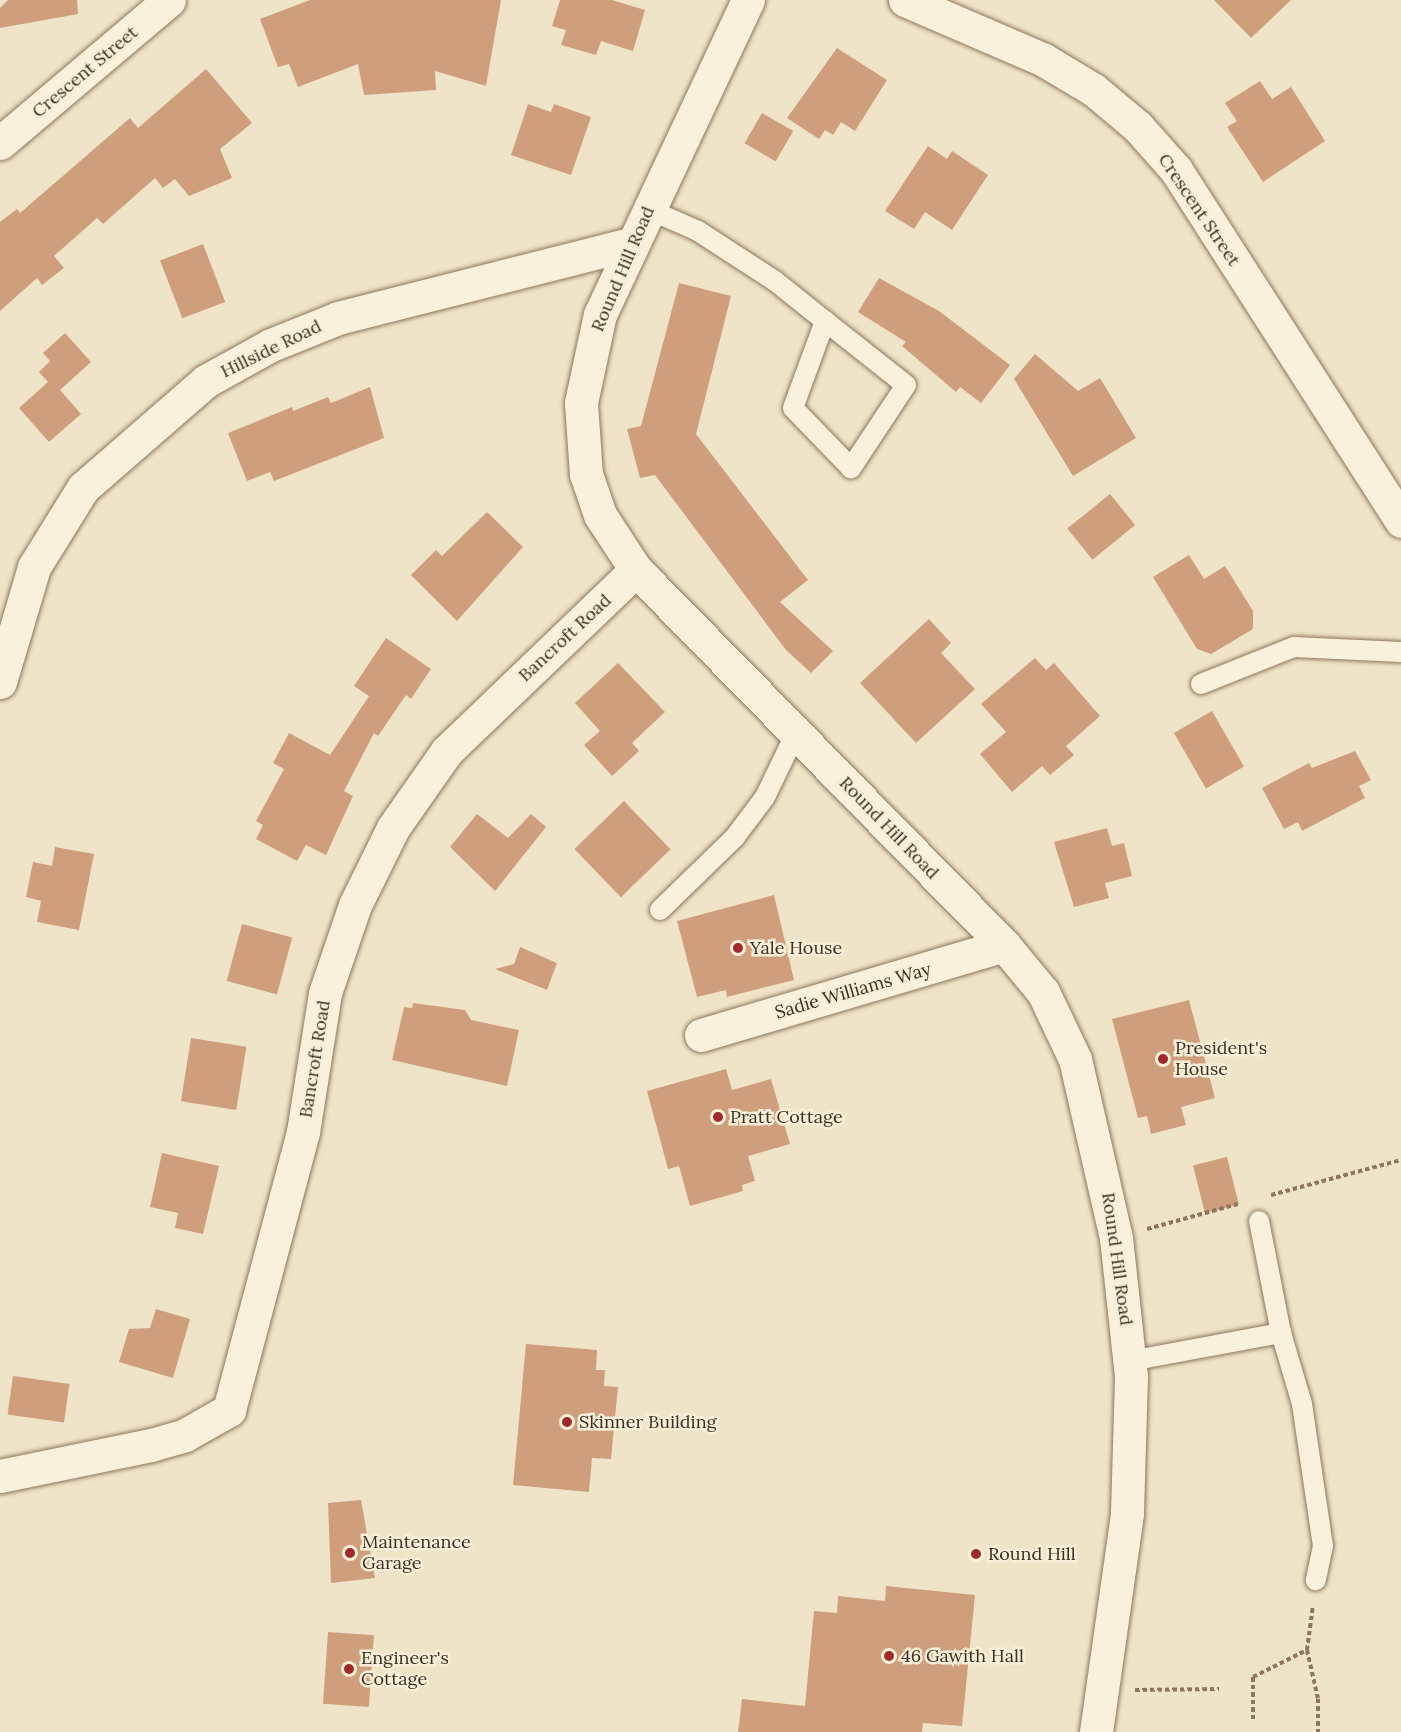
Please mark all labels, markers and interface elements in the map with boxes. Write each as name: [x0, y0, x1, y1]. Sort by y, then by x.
street label: Crescent Street: [28, 22, 142, 122]
street label: Crescent Street: [1153, 150, 1245, 270]
street label: Round Hill Road: [587, 203, 659, 335]
street label: Hillside Road: [217, 315, 325, 383]
street label: Bancroft Road: [514, 590, 616, 686]
street label: Round Hill Road: [835, 772, 943, 884]
place label: Yale House: [750, 937, 842, 959]
marker: Yale House: [731, 941, 745, 955]
street label: Sadie Williams Way: [772, 958, 934, 1024]
street label: Bancroft Road: [295, 999, 335, 1119]
place label: President's House: [1175, 1038, 1267, 1080]
marker: President's House: [1156, 1052, 1170, 1066]
place label: Pratt Cottage: [730, 1106, 843, 1128]
marker: Pratt Cottage: [711, 1110, 725, 1124]
street label: Round Hill Road: [1097, 1191, 1137, 1327]
place label: Skinner Building: [579, 1411, 717, 1433]
marker: Skinner Building: [560, 1415, 574, 1429]
place label: Maintenance Garage: [362, 1532, 471, 1574]
place label: Round Hill: [988, 1543, 1076, 1565]
marker: Maintenance Garage: [343, 1546, 357, 1560]
marker: Round Hill: [969, 1547, 983, 1561]
place label: 46 Gawith Hall: [901, 1645, 1024, 1667]
place label: Engineer's Cottage: [361, 1648, 449, 1690]
marker: 46 Gawith Hall: [882, 1649, 896, 1663]
marker: Engineer's Cottage: [342, 1662, 356, 1676]

